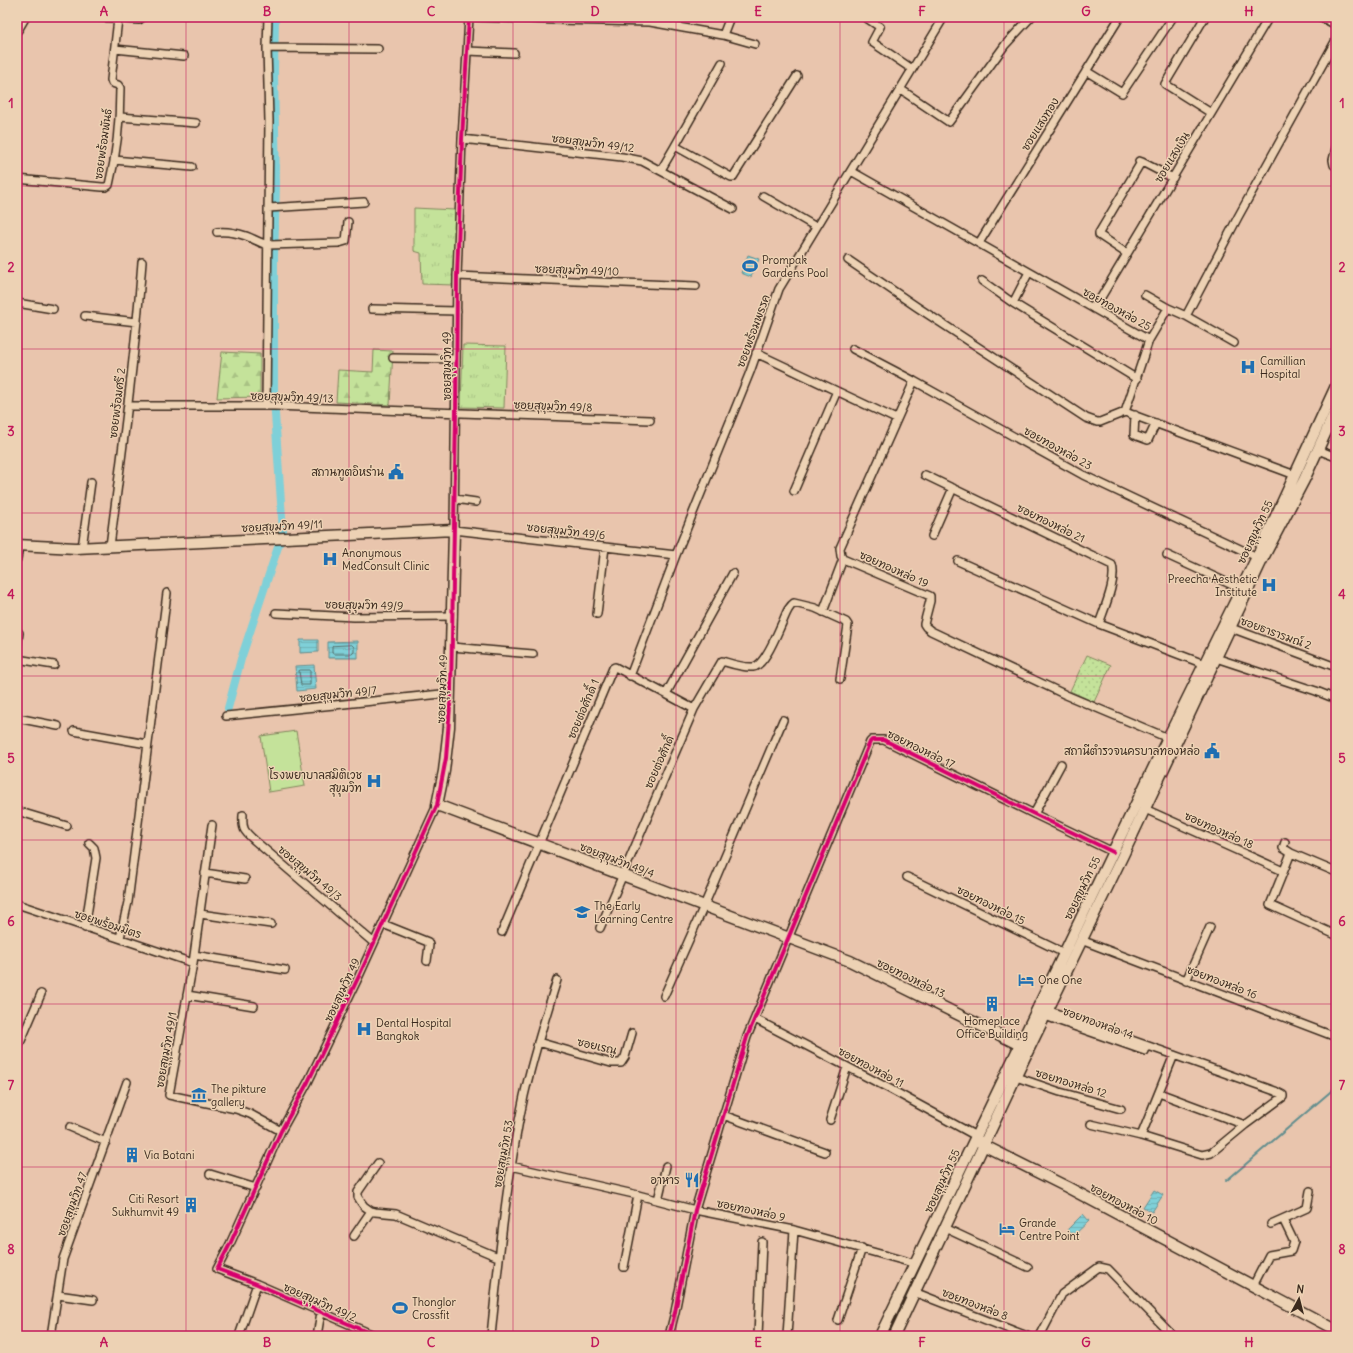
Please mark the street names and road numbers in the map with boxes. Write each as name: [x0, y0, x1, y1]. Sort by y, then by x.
street label: ซอยแสงทอง: [1018, 95, 1062, 153]
street label: ซอยพร้อมพันธ์: [90, 107, 115, 180]
street label: ซอยแสงเงิน: [1151, 128, 1193, 185]
street label: ซอยสุขุมวิท 49/12: [551, 131, 635, 157]
street label: ซอยสุขุมวิท 49/10: [535, 262, 619, 280]
street label: ซอยทองหล่อ 25: [1080, 284, 1154, 334]
street label: ซอยพร้อมพรรค: [733, 293, 773, 369]
street label: ซอยสุขุมวิท 49: [440, 332, 456, 400]
street label: ซอยพร้อมศรี 2: [106, 367, 128, 439]
street label: ซอยสุขุมวิท 49/13: [250, 389, 334, 407]
street label: ซอยสุขุมวิท 49/8: [513, 398, 593, 416]
street label: ซอยทองหล่อ 23: [1021, 423, 1095, 473]
street label: ซอยสุขุมวิท 55: [1234, 498, 1278, 567]
street label: ซอยทองหล่อ 21: [1015, 500, 1088, 546]
street label: ซอยสุขุมวิท 49/11: [241, 517, 323, 537]
street label: ซอยสุขุมวิท 49/6: [526, 520, 606, 544]
street label: ซอยทองหล่อ 19: [857, 547, 931, 591]
street label: ซอยสุขุมวิท 49/9: [324, 597, 404, 615]
street label: ซอยธารารมณ์ 2: [1239, 613, 1314, 652]
street label: ซอยสุขุมวิท 49: [434, 654, 452, 724]
street label: ซอยต่อศักดิ์ 1: [560, 675, 602, 741]
street label: ซอยสุขุมวิท 49/7: [298, 683, 378, 707]
street label: ซอยทองหล่อ 17: [885, 726, 958, 772]
street label: ซอยต่อศักดิ์: [637, 731, 677, 791]
street label: ซอยทองหล่อ 18: [1182, 808, 1256, 852]
street label: ซอยสุขุมวิท 49/4: [577, 839, 656, 883]
street label: ซอยสุขุมวิท 49/3: [274, 842, 345, 905]
street label: ซอยสุขุมวิท 55: [1061, 854, 1105, 923]
street label: ซอยทองหล่อ 15: [955, 882, 1028, 928]
street label: ซอยพร้อมมิตร: [72, 907, 144, 942]
street label: ซอยทองหล่อ 13: [875, 955, 948, 1001]
street label: ซอยสุขุมวิท 49: [321, 956, 365, 1025]
street label: ซอยทองหล่อ 16: [1185, 961, 1260, 1002]
street label: ซอยทองหล่อ 14: [1061, 1003, 1136, 1042]
street label: ซอยสุขุมวิท 49/1: [152, 1011, 182, 1089]
street label: ซอยเรณู: [575, 1035, 619, 1059]
street label: ซอยทองหล่อ 11: [836, 1043, 907, 1090]
street label: ซอยทองหล่อ 12: [1034, 1065, 1109, 1101]
street label: ซอยสุขุมวิท 53: [490, 1119, 518, 1189]
street label: ซอยสุขุมวิท 55: [921, 1147, 965, 1216]
street label: ซอยสุขุมวิท 47: [54, 1169, 92, 1239]
street label: ซอยทองหล่อ 10: [1087, 1179, 1161, 1228]
street label: ซอยทองหล่อ 9: [715, 1195, 787, 1224]
street label: ซอยสุขุมวิท 49/2: [280, 1280, 359, 1326]
street label: ซอยทองหล่อ 8: [940, 1284, 1011, 1323]

